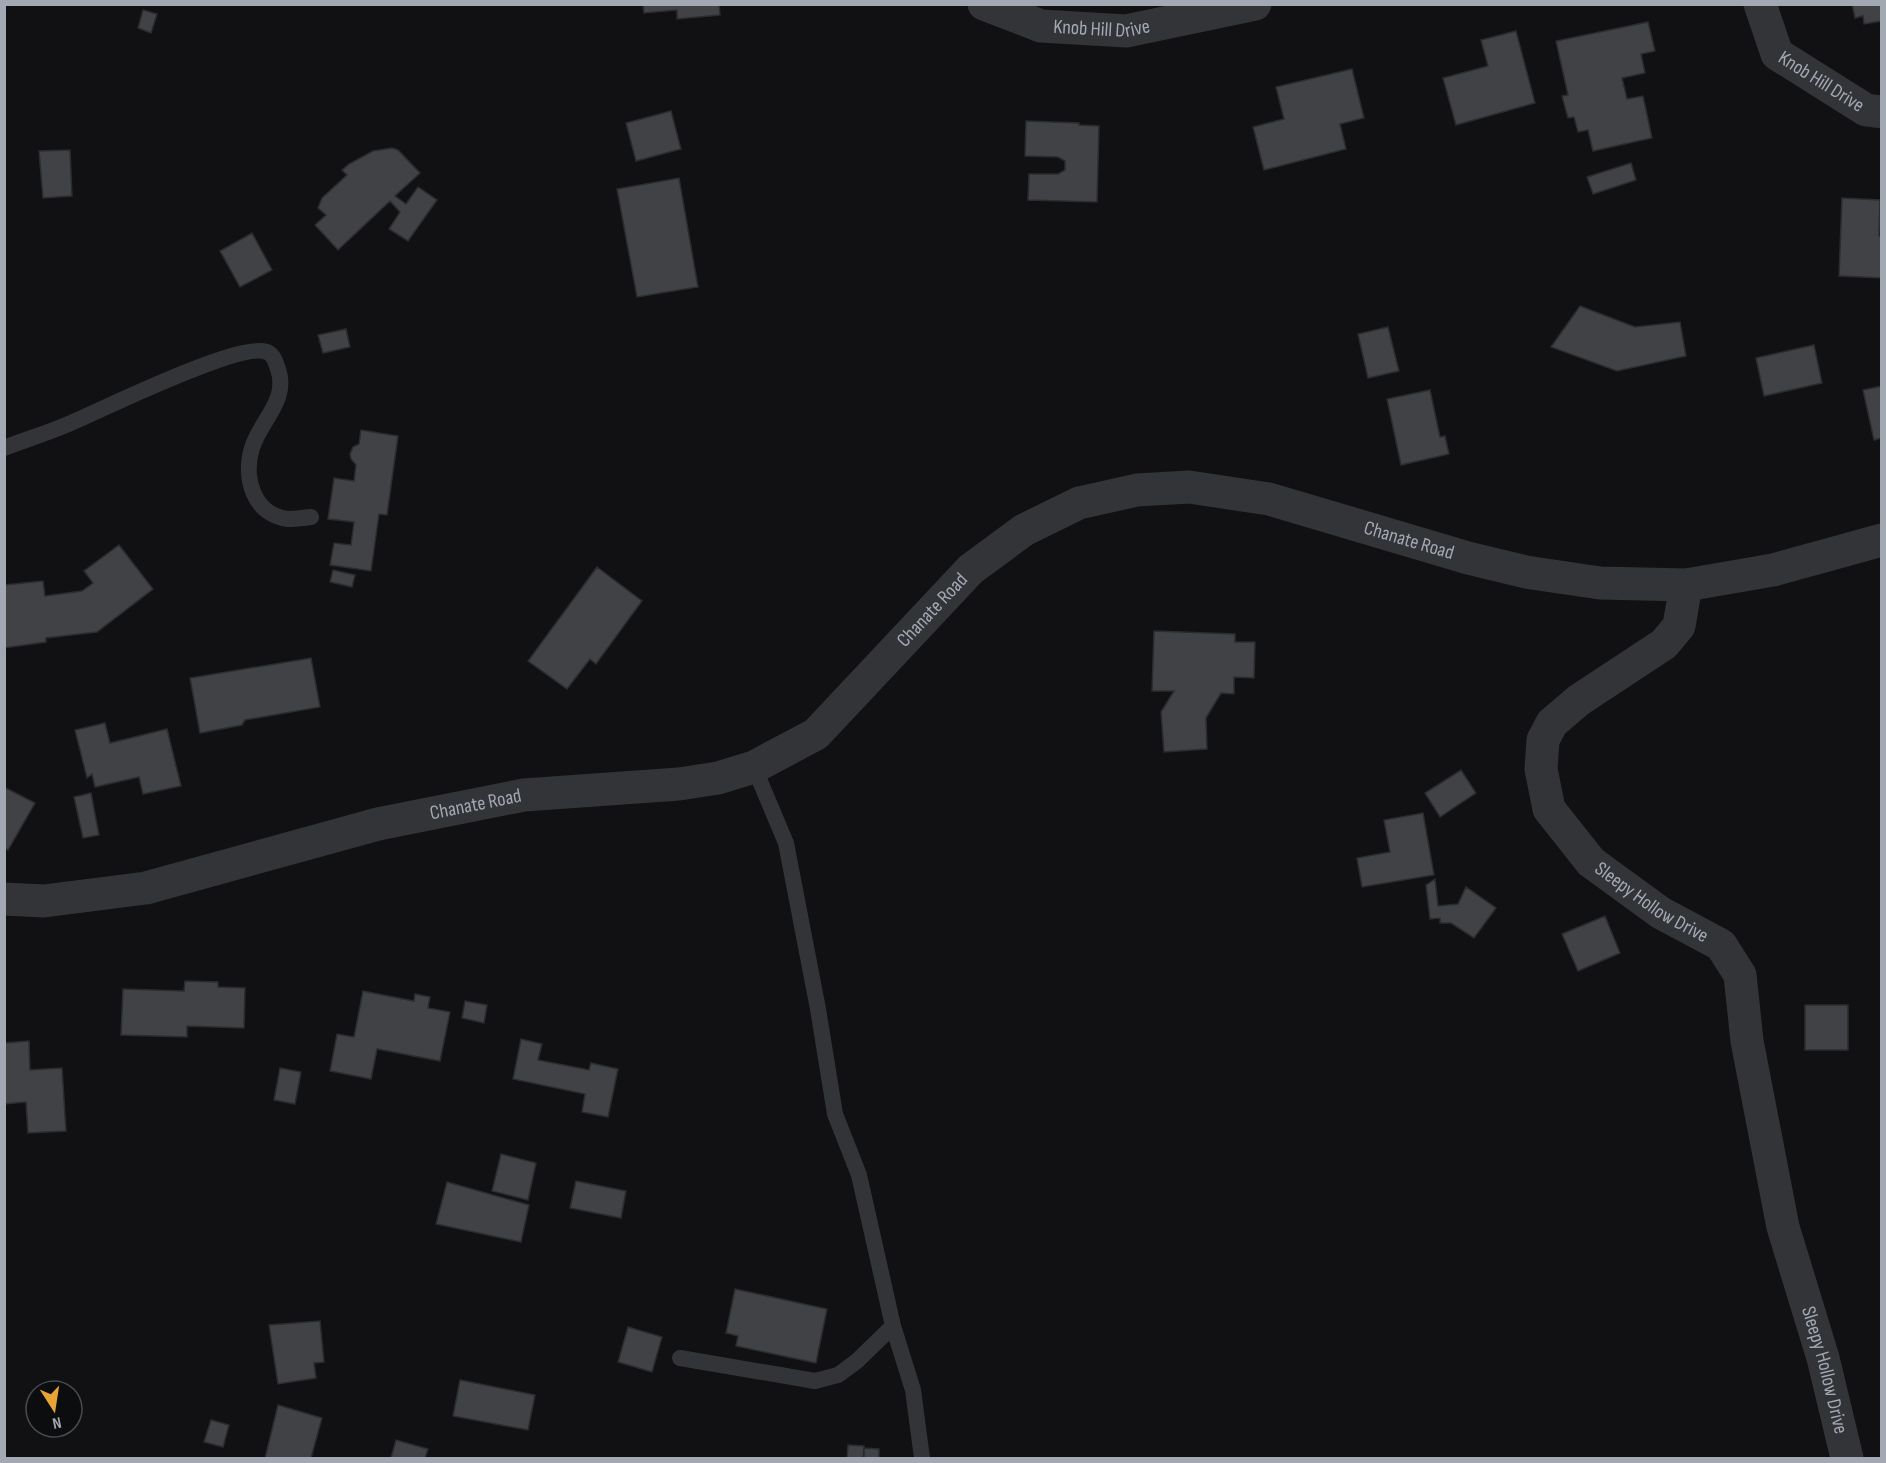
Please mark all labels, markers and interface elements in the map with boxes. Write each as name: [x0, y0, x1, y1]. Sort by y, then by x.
street label: Knob Hill Drive: [1053, 14, 1152, 43]
street label: Knob Hill Drive: [1774, 46, 1869, 118]
street label: Chanate Road: [1361, 516, 1457, 565]
street label: Chanate Road: [892, 568, 973, 652]
street label: Chanate Road: [428, 784, 523, 825]
street label: Sleepy Hollow Drive: [1590, 857, 1712, 948]
street label: Sleepy Hollow Drive: [1796, 1303, 1853, 1436]
north arrow: [24, 1379, 84, 1439]
text: N: [51, 1412, 63, 1432]

